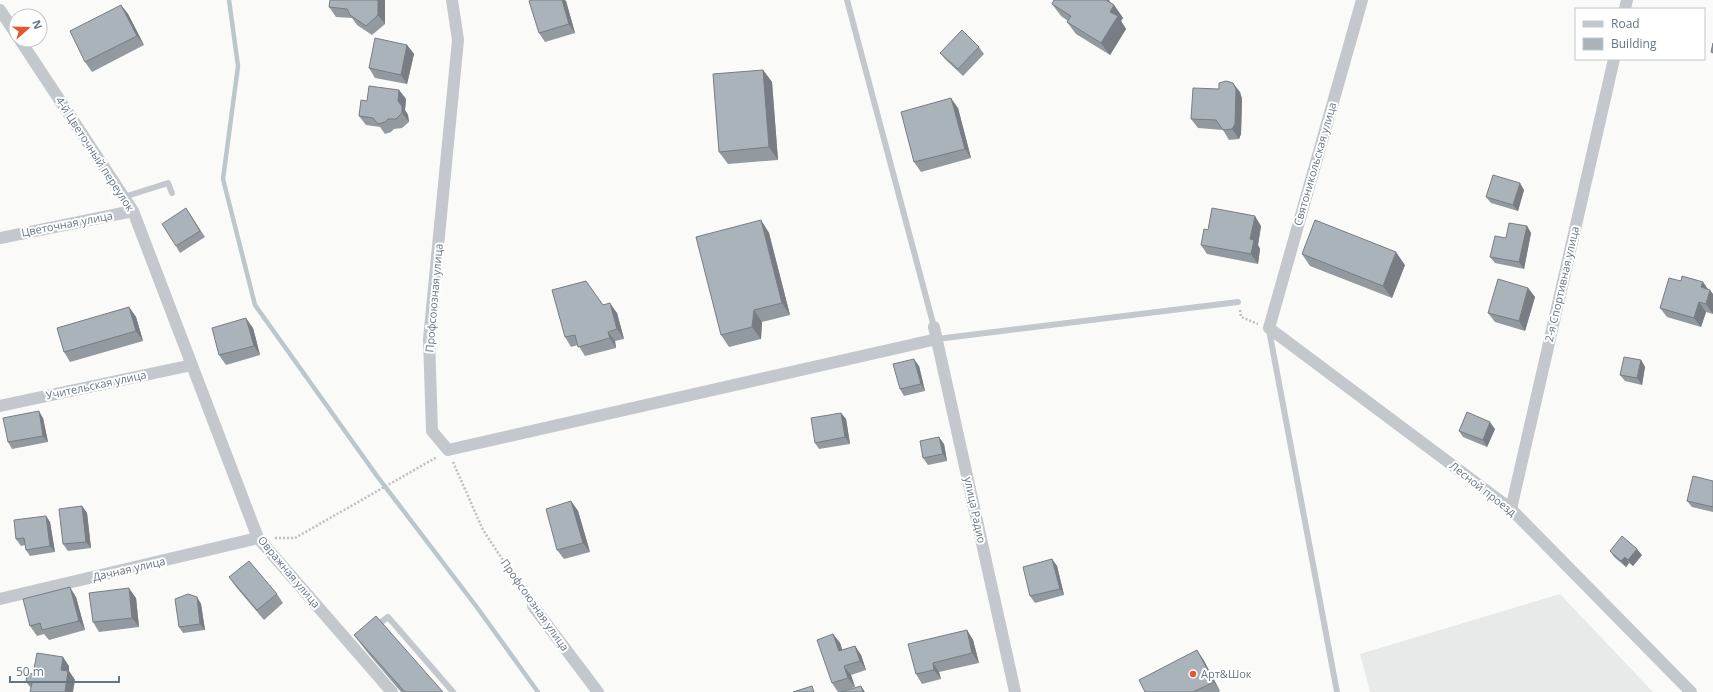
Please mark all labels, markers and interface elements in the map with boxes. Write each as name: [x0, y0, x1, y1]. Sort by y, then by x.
north arrow: [8, 8, 48, 48]
legend: [1575, 8, 1705, 60]
text: Road: [1611, 15, 1640, 32]
text: N: [29, 18, 46, 31]
text: Building: [1611, 35, 1657, 52]
street label: 4-й Цветочный переулок: [53, 93, 138, 214]
street label: Святоникольская улица: [1290, 100, 1339, 227]
street label: Цветочная улица: [20, 207, 114, 240]
street label: 2-я Спортивная улица: [1541, 225, 1582, 343]
street label: Профсоюзная улица: [421, 243, 446, 353]
street label: Учительская улица: [44, 367, 148, 402]
street label: Лесной проезд: [1447, 458, 1520, 520]
street label: улица Радио: [961, 475, 990, 545]
street label: Овражная улица: [255, 533, 324, 611]
street label: Дачная улица: [91, 553, 167, 584]
street label: Профсоюзная улица: [498, 556, 573, 654]
scale bar: [10, 658, 119, 684]
text: 50 m: [16, 663, 44, 680]
place label: Арт&Шок: [1201, 666, 1252, 681]
marker: Арт&Шок: [1188, 669, 1198, 679]

